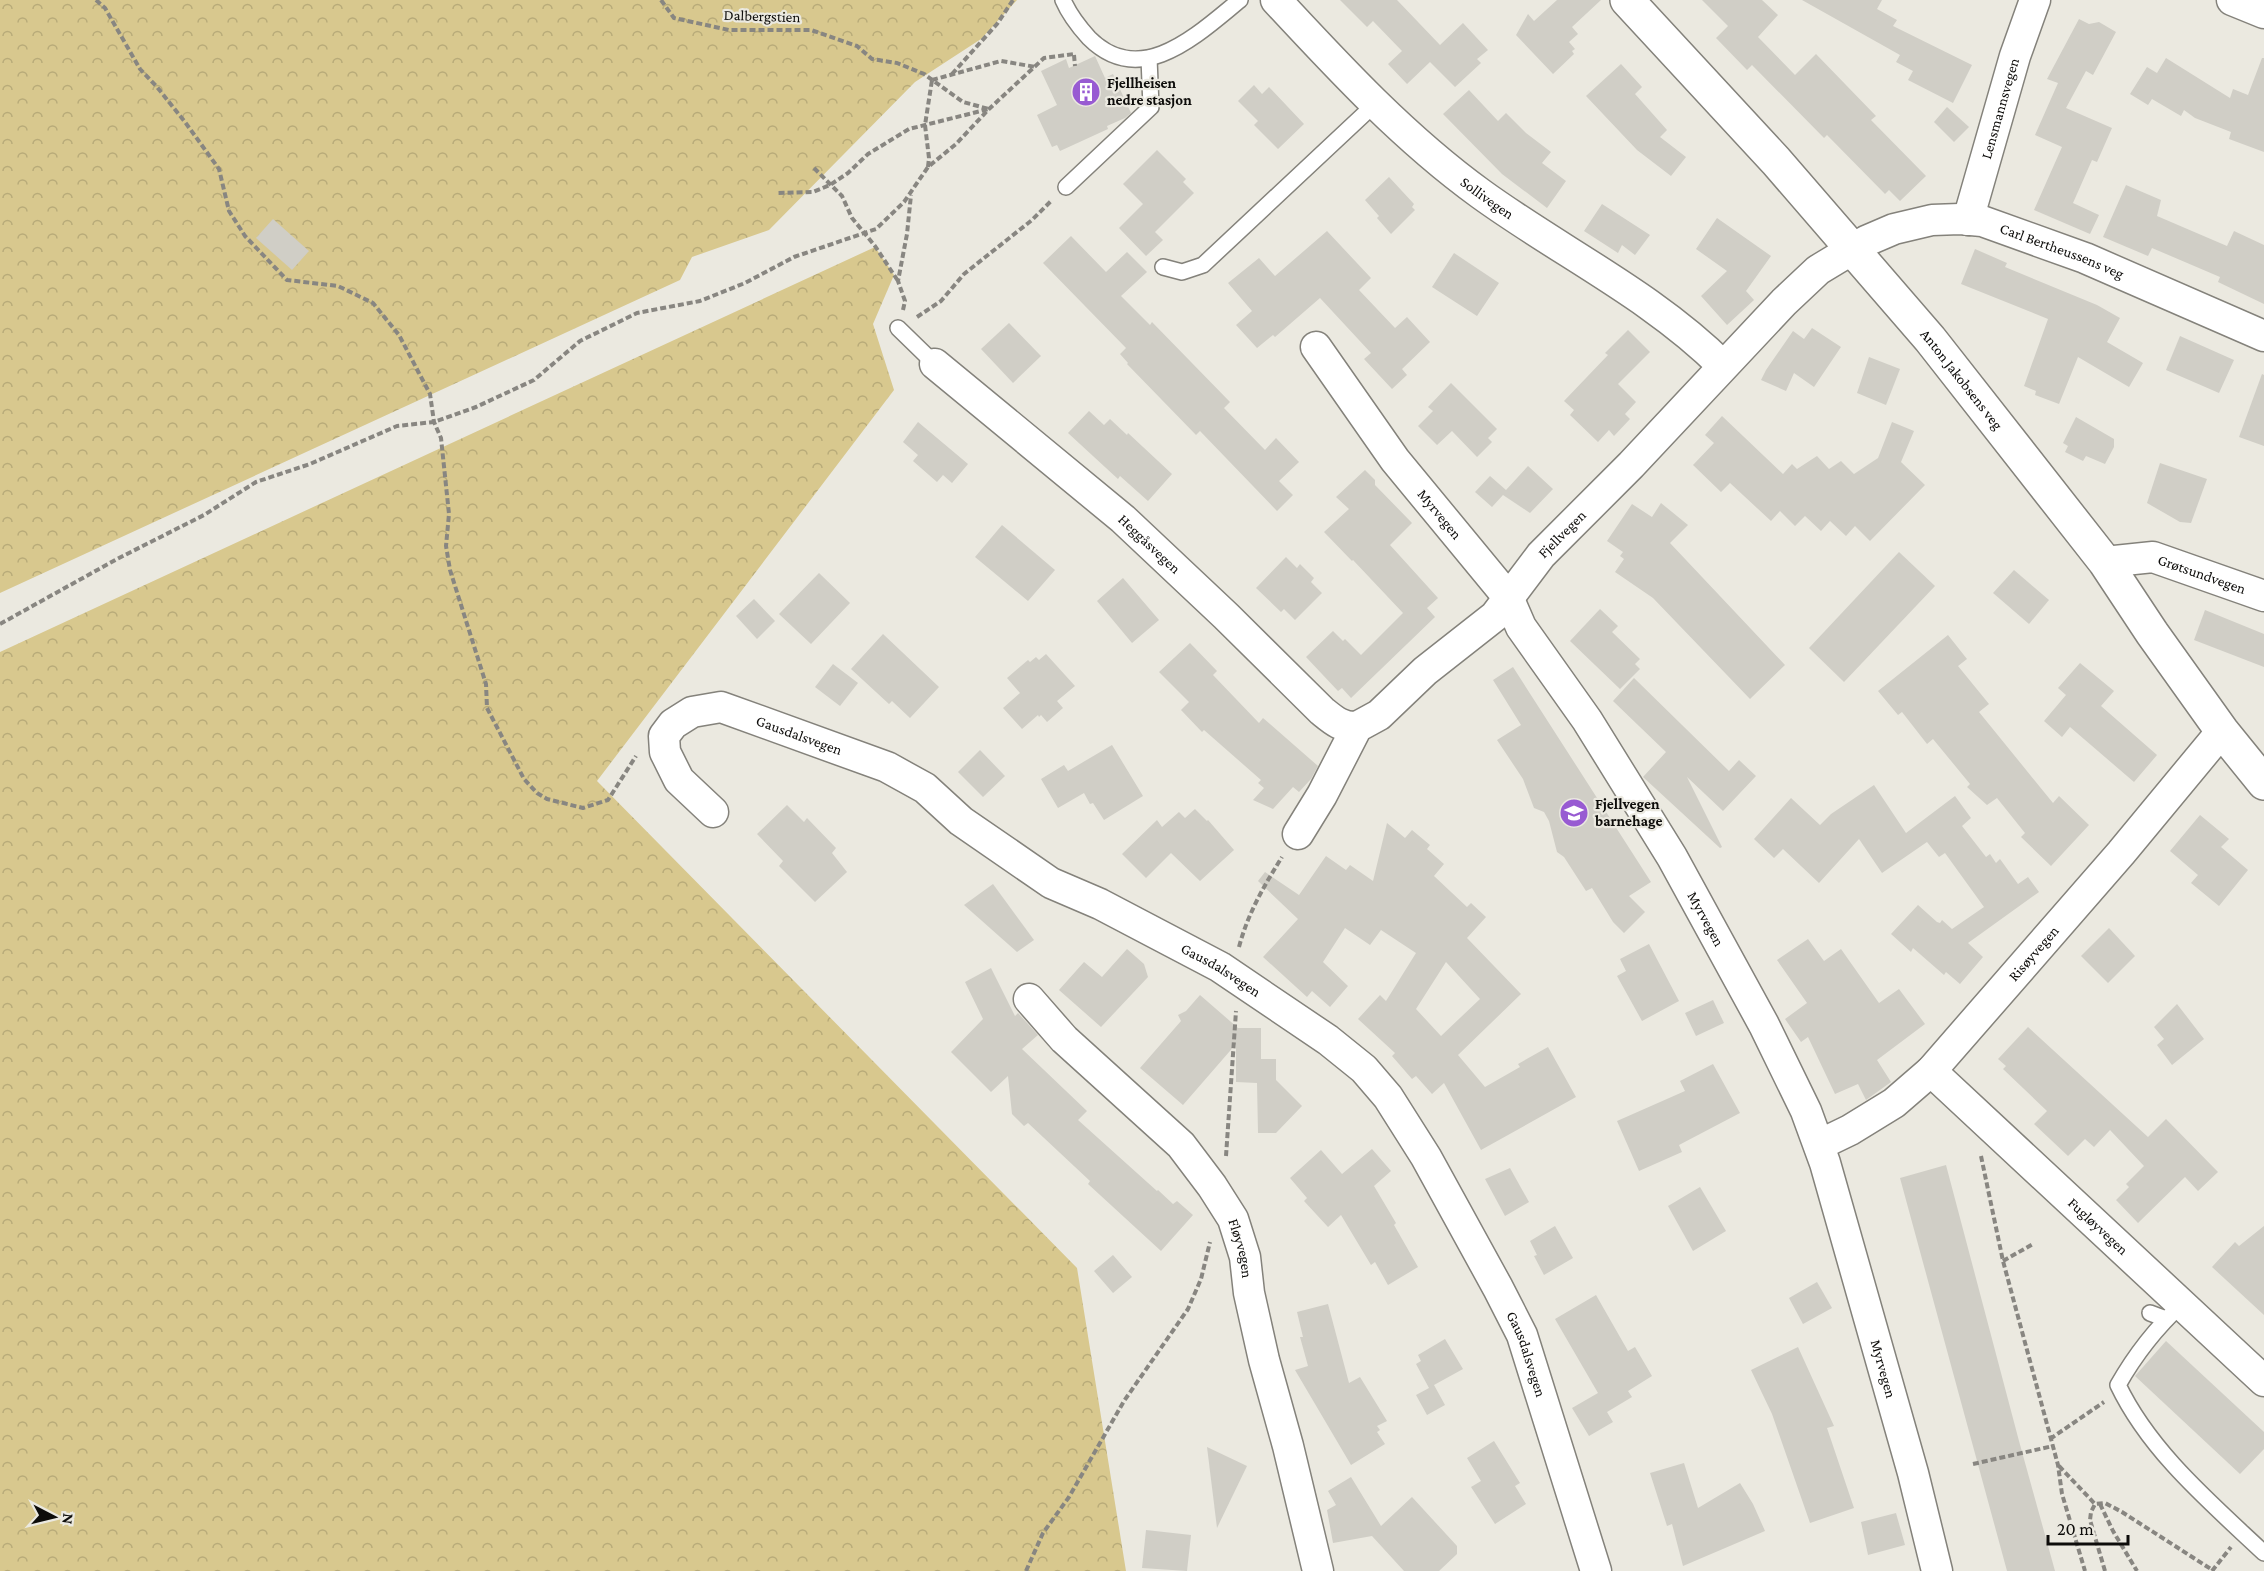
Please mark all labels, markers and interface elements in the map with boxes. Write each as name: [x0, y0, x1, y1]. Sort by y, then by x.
street label: Dalbergstien: [723, 7, 801, 26]
street label: Lensmannsvegen: [1978, 56, 2022, 161]
place label: Fjellheisen nedre stasjon: [1107, 75, 1192, 109]
building icon: Fjellheisen nedre stasjon: [1070, 76, 1102, 108]
street label: Sollivegen: [1457, 174, 1517, 222]
street label: Carl Bertheussens veg: [1998, 220, 2126, 283]
street label: Anton Jakobsens veg: [1917, 326, 2006, 433]
street label: Myrvegen: [1414, 486, 1465, 542]
street label: Fjellvegen: [1535, 507, 1589, 561]
street label: Heggåsvegen: [1115, 511, 1184, 577]
street label: Grøtsundvegen: [2156, 551, 2248, 597]
street label: Gausdalsvegen: [754, 712, 844, 758]
place label: Fjellvegen barnehage: [1594, 796, 1662, 829]
school or university icon: Fjellvegen barnehage: [1558, 797, 1590, 829]
street label: Myrvegen: [1684, 889, 1727, 949]
street label: Risøyvegen: [2005, 923, 2062, 984]
street label: Gausdalsvegen: [1178, 940, 1264, 1000]
street label: Fugløyvegen: [2065, 1194, 2131, 1258]
street label: Fløyvegen: [1225, 1217, 1255, 1279]
street label: Gausdalsvegen: [1503, 1309, 1549, 1399]
street label: Myrvegen: [1868, 1338, 1899, 1400]
north arrow: [24, 1487, 84, 1547]
scale bar: [2048, 1508, 2128, 1546]
text: N: [59, 1512, 77, 1525]
text: 20 m: [2057, 1519, 2094, 1539]

